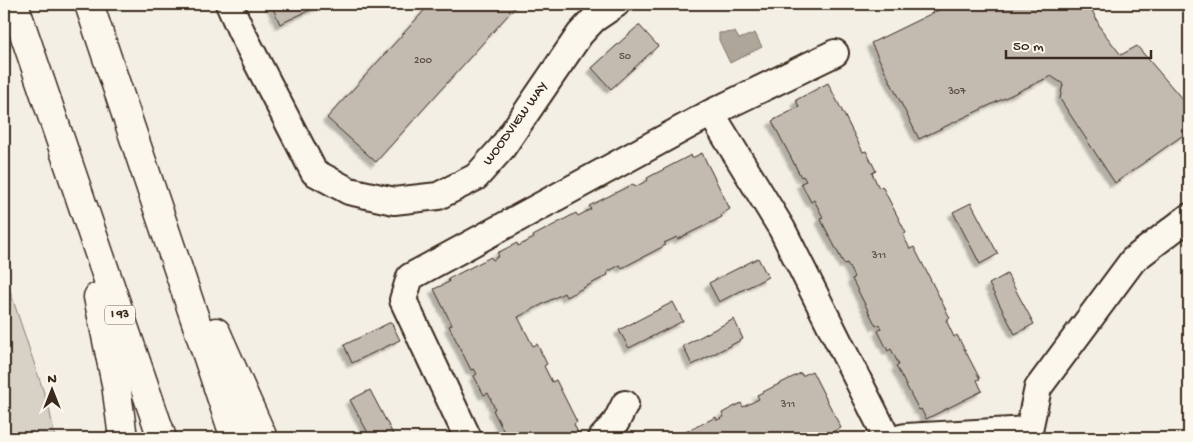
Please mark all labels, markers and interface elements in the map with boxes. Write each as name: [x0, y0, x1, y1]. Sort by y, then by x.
scale bar: [1006, 28, 1150, 60]
text: 50 m: [1013, 38, 1044, 56]
house number: 50: [619, 51, 631, 63]
house number: 200: [414, 55, 432, 67]
street label: WOODVIEW WAY: [480, 79, 552, 169]
house number: 307: [947, 86, 966, 98]
house number: 311: [871, 250, 886, 262]
road number: I 93: [105, 306, 135, 324]
north arrow: [28, 364, 78, 414]
text: N: [47, 371, 57, 388]
house number: 311: [780, 399, 795, 411]

